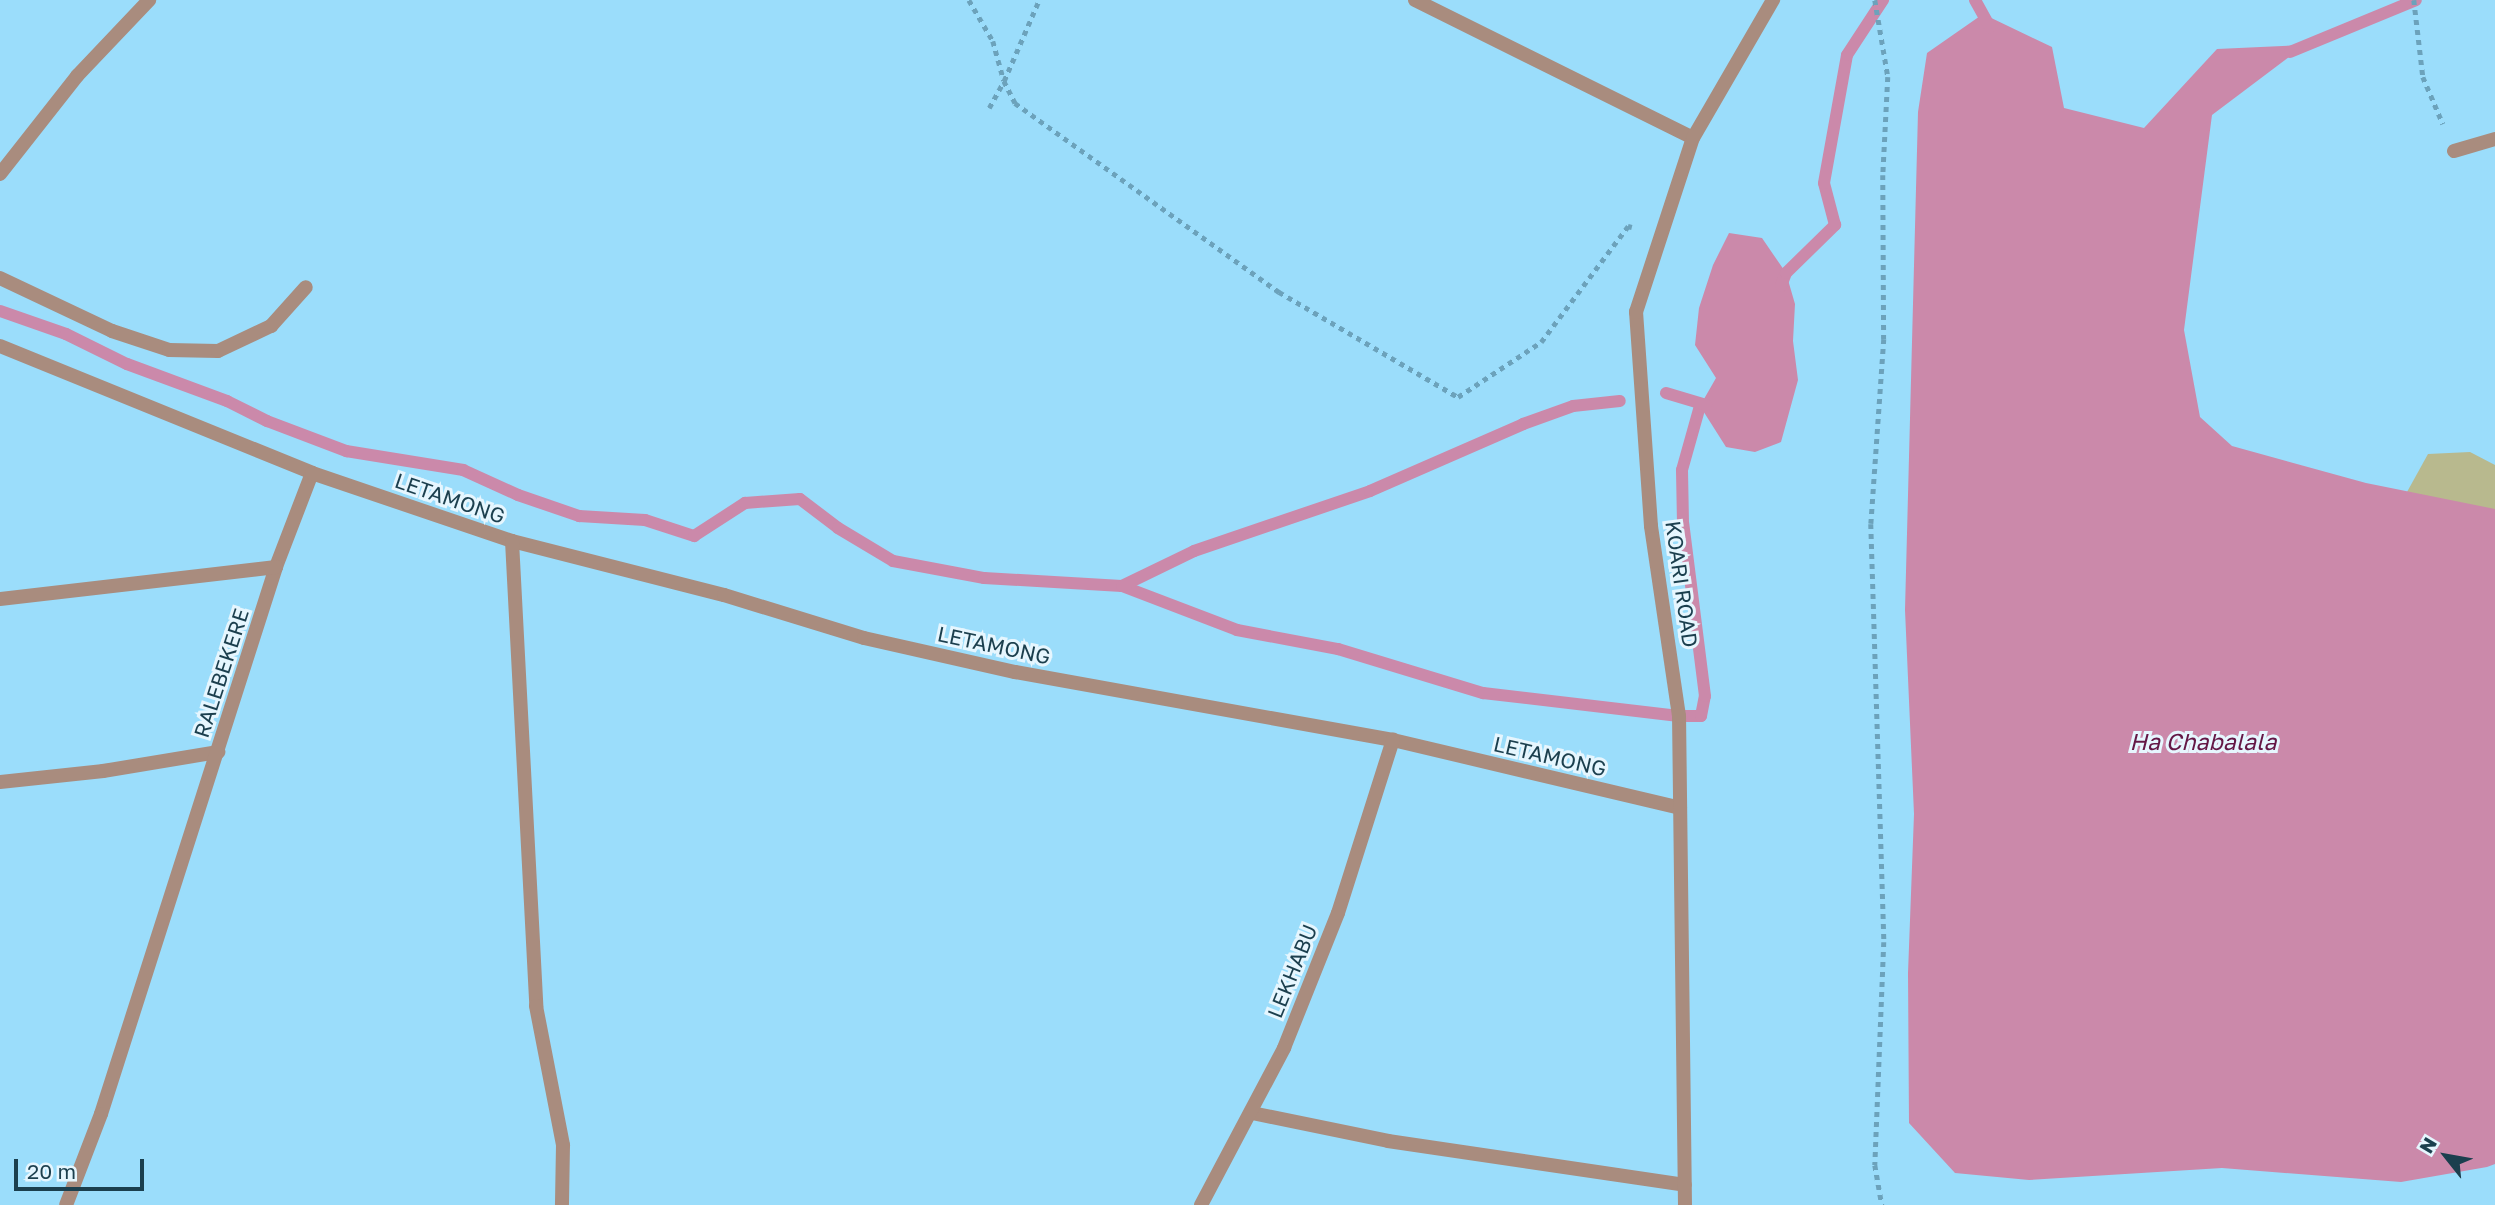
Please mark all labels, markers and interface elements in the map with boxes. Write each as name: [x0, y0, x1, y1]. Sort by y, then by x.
street label: LETAMONG: [392, 467, 508, 529]
street label: KOARI ROAD: [1661, 519, 1703, 649]
street label: RALEBEKERE: [188, 605, 254, 741]
street label: LETAMONG: [935, 621, 1053, 669]
water label: Ha Chabalala: [2130, 727, 2276, 755]
street label: LETAMONG: [1491, 731, 1609, 781]
street label: LEKHABU: [1262, 921, 1322, 1021]
north arrow: [2411, 1121, 2481, 1191]
text: N: [2414, 1133, 2441, 1157]
scale bar: [18, 1146, 147, 1190]
text: 20 m: [27, 1158, 76, 1184]

